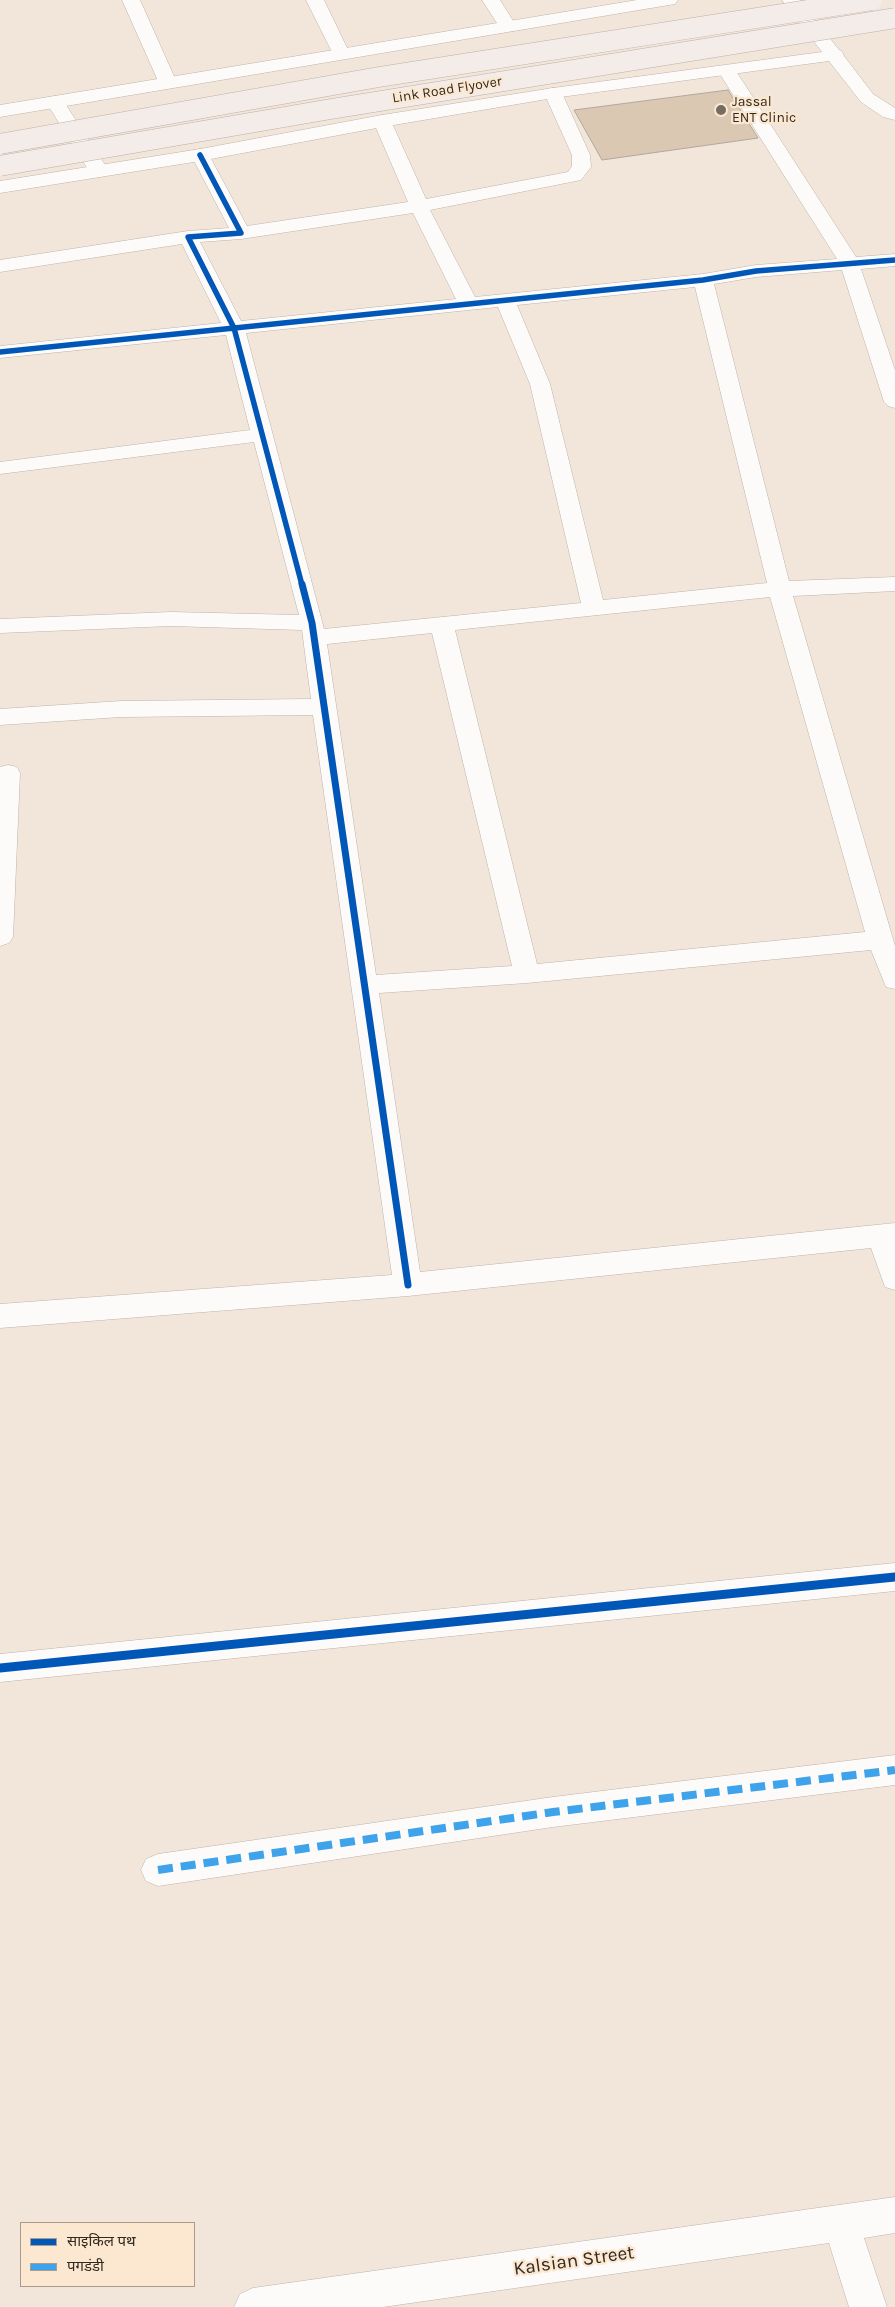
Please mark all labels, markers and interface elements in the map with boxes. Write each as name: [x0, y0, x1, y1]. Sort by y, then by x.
street label: Link Road Flyover: [391, 73, 503, 107]
place label: Jassal ENT Clinic: [732, 94, 796, 126]
marker: Jassal ENT Clinic: [714, 103, 728, 117]
legend: [20, 2222, 195, 2287]
text: साइकिल पथ: [67, 2232, 136, 2250]
street label: Kalsian Street: [512, 2241, 636, 2281]
text: पगडंडी: [67, 2257, 104, 2275]

